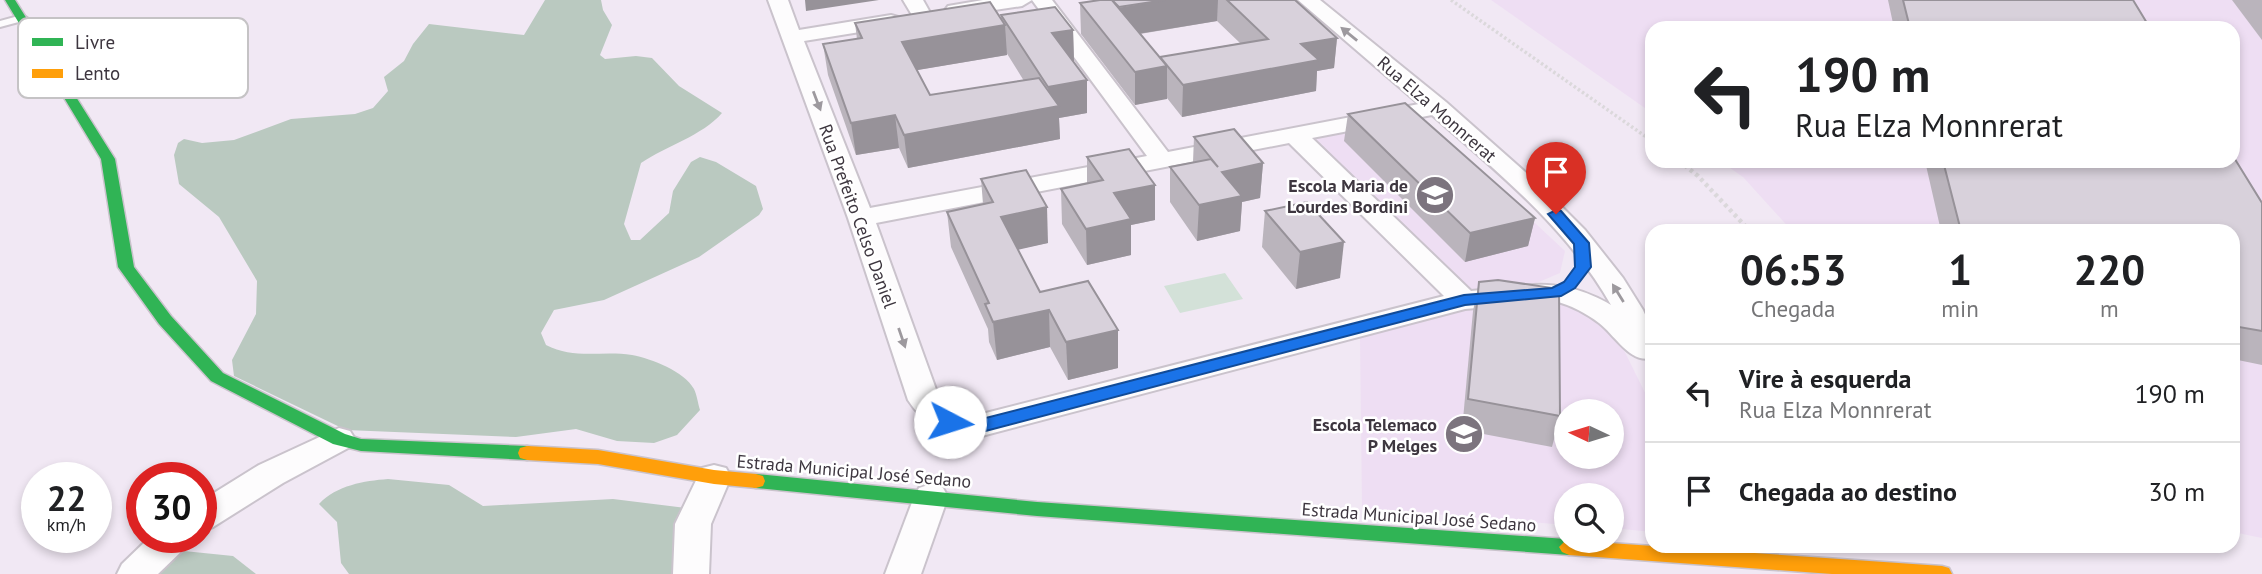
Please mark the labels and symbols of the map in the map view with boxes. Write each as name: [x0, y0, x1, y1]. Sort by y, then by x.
legend: [18, 18, 248, 98]
one-way arrow: [1341, 26, 1359, 41]
text: Livre: [75, 30, 115, 54]
street label: Rua Elza Monnrerat: [1373, 51, 1501, 167]
text: Lento: [75, 61, 120, 85]
one-way arrow: [811, 91, 822, 112]
street label: Rua Prefeito Celso Daniel: [814, 121, 902, 312]
pin: [1526, 142, 1586, 214]
place label: Escola Maria de Lourdes Bordini: [1287, 174, 1408, 218]
school or university icon: Escola Maria de Lourdes Bordini: [1414, 174, 1456, 216]
one-way arrow: [1612, 284, 1625, 303]
one-way arrow: [897, 328, 908, 349]
position arrow: [913, 385, 987, 459]
north arrow: [1554, 399, 1624, 469]
place label: Escola Telemaco P Melges: [1313, 413, 1437, 457]
school or university icon: Escola Telemaco P Melges: [1443, 413, 1485, 455]
street label: Estrada Municipal José Sedano: [736, 449, 972, 493]
speed limit sign: 30: [126, 462, 217, 553]
street label: Estrada Municipal José Sedano: [1301, 497, 1537, 537]

